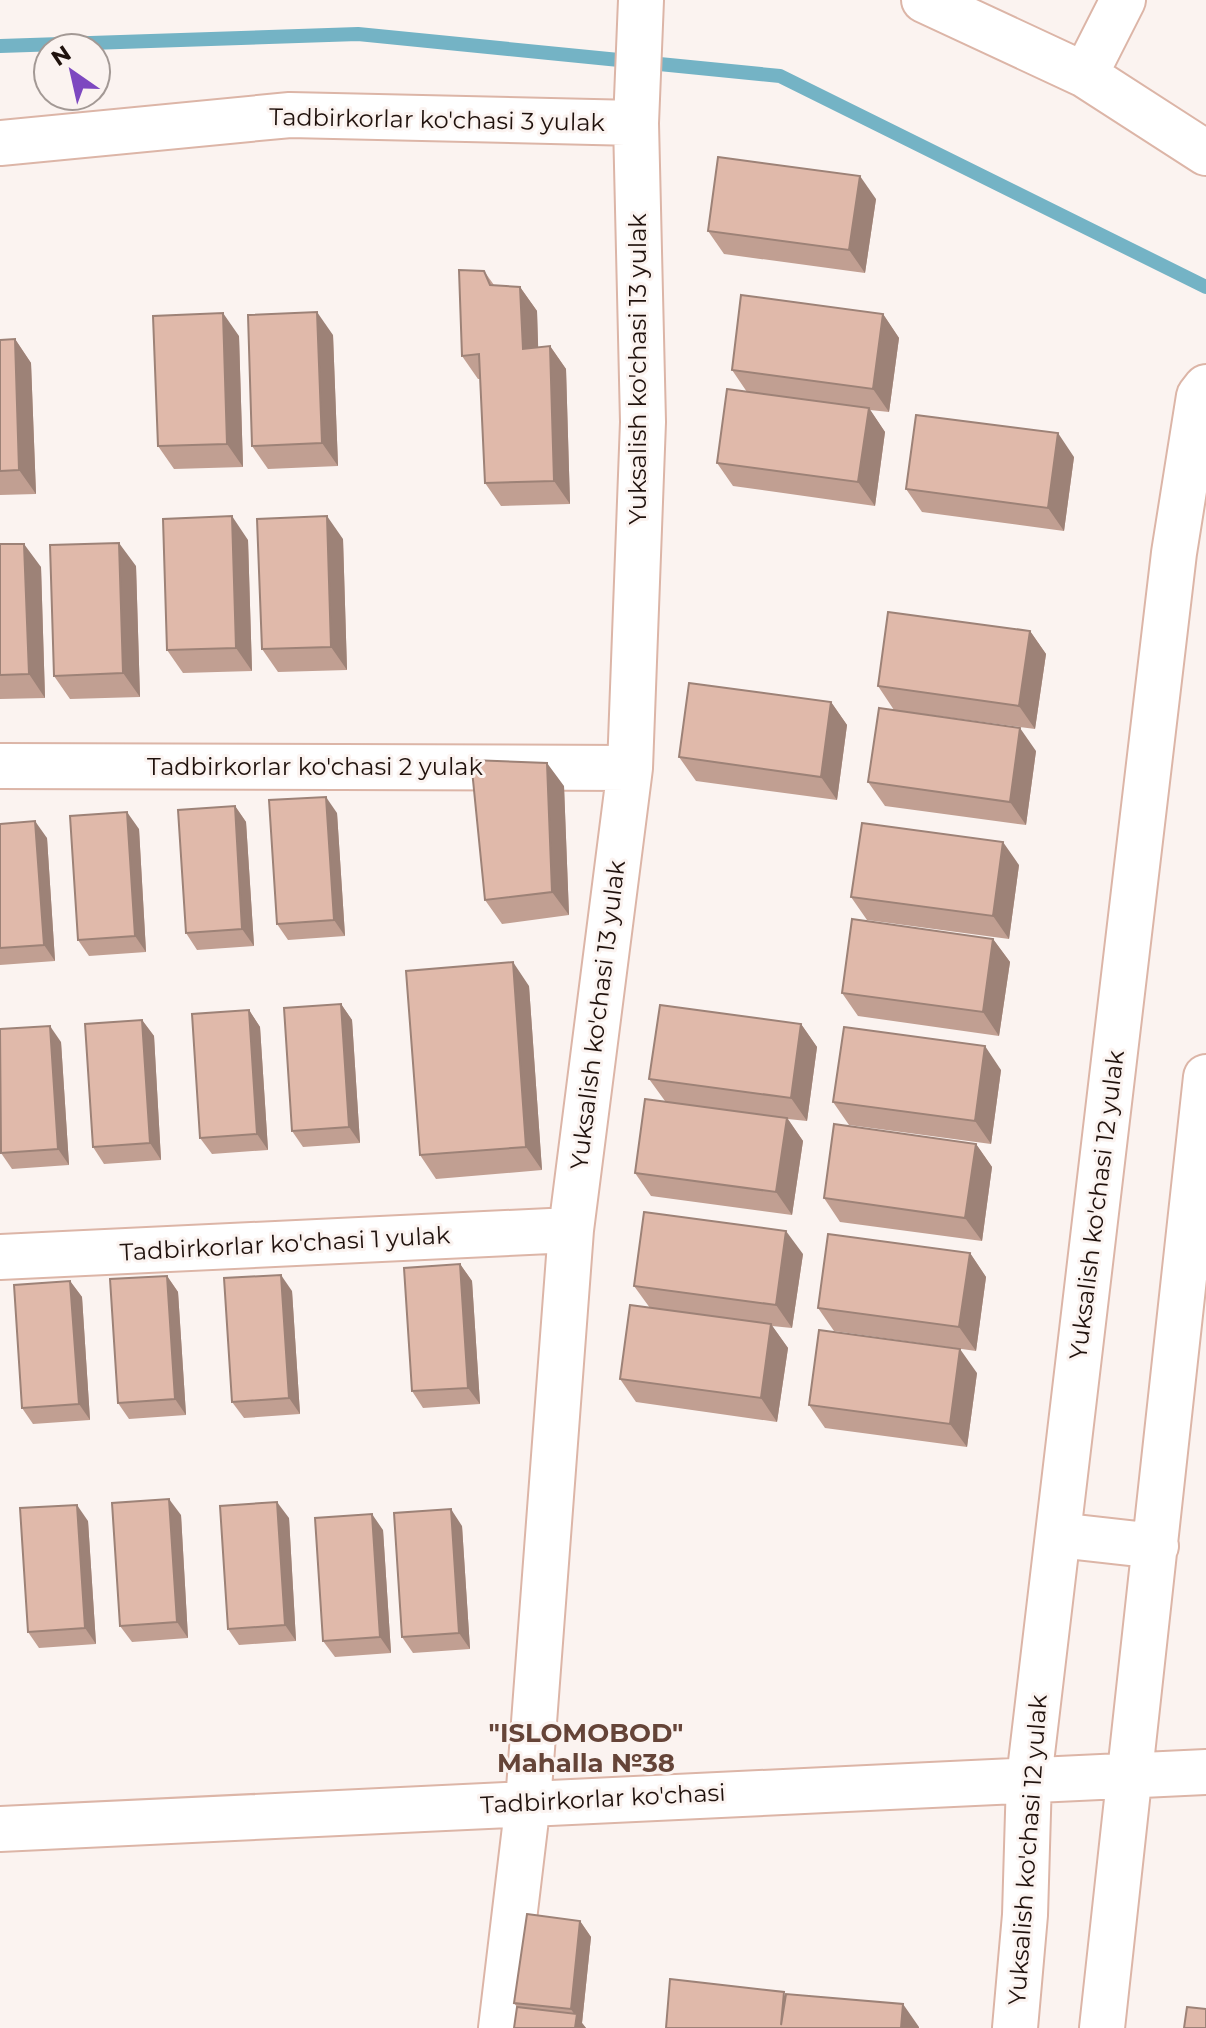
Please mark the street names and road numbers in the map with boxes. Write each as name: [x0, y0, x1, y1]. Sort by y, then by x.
street label: Tadbirkorlar ko'chasi 3 yulak: [269, 102, 606, 137]
street label: Yuksalish ko'chasi 13 yulak: [623, 213, 652, 525]
street label: Tadbirkorlar ko'chasi 2 yulak: [147, 752, 484, 781]
street label: Yuksalish ko'chasi 13 yulak: [564, 858, 631, 1171]
street label: Yuksalish ko'chasi 12 yulak: [1063, 1048, 1130, 1361]
street label: Tadbirkorlar ko'chasi 1 yulak: [119, 1220, 452, 1267]
street label: Yuksalish ko'chasi 12 yulak: [1002, 1693, 1053, 2006]
street label: Tadbirkorlar ko'chasi: [480, 1778, 726, 1819]

